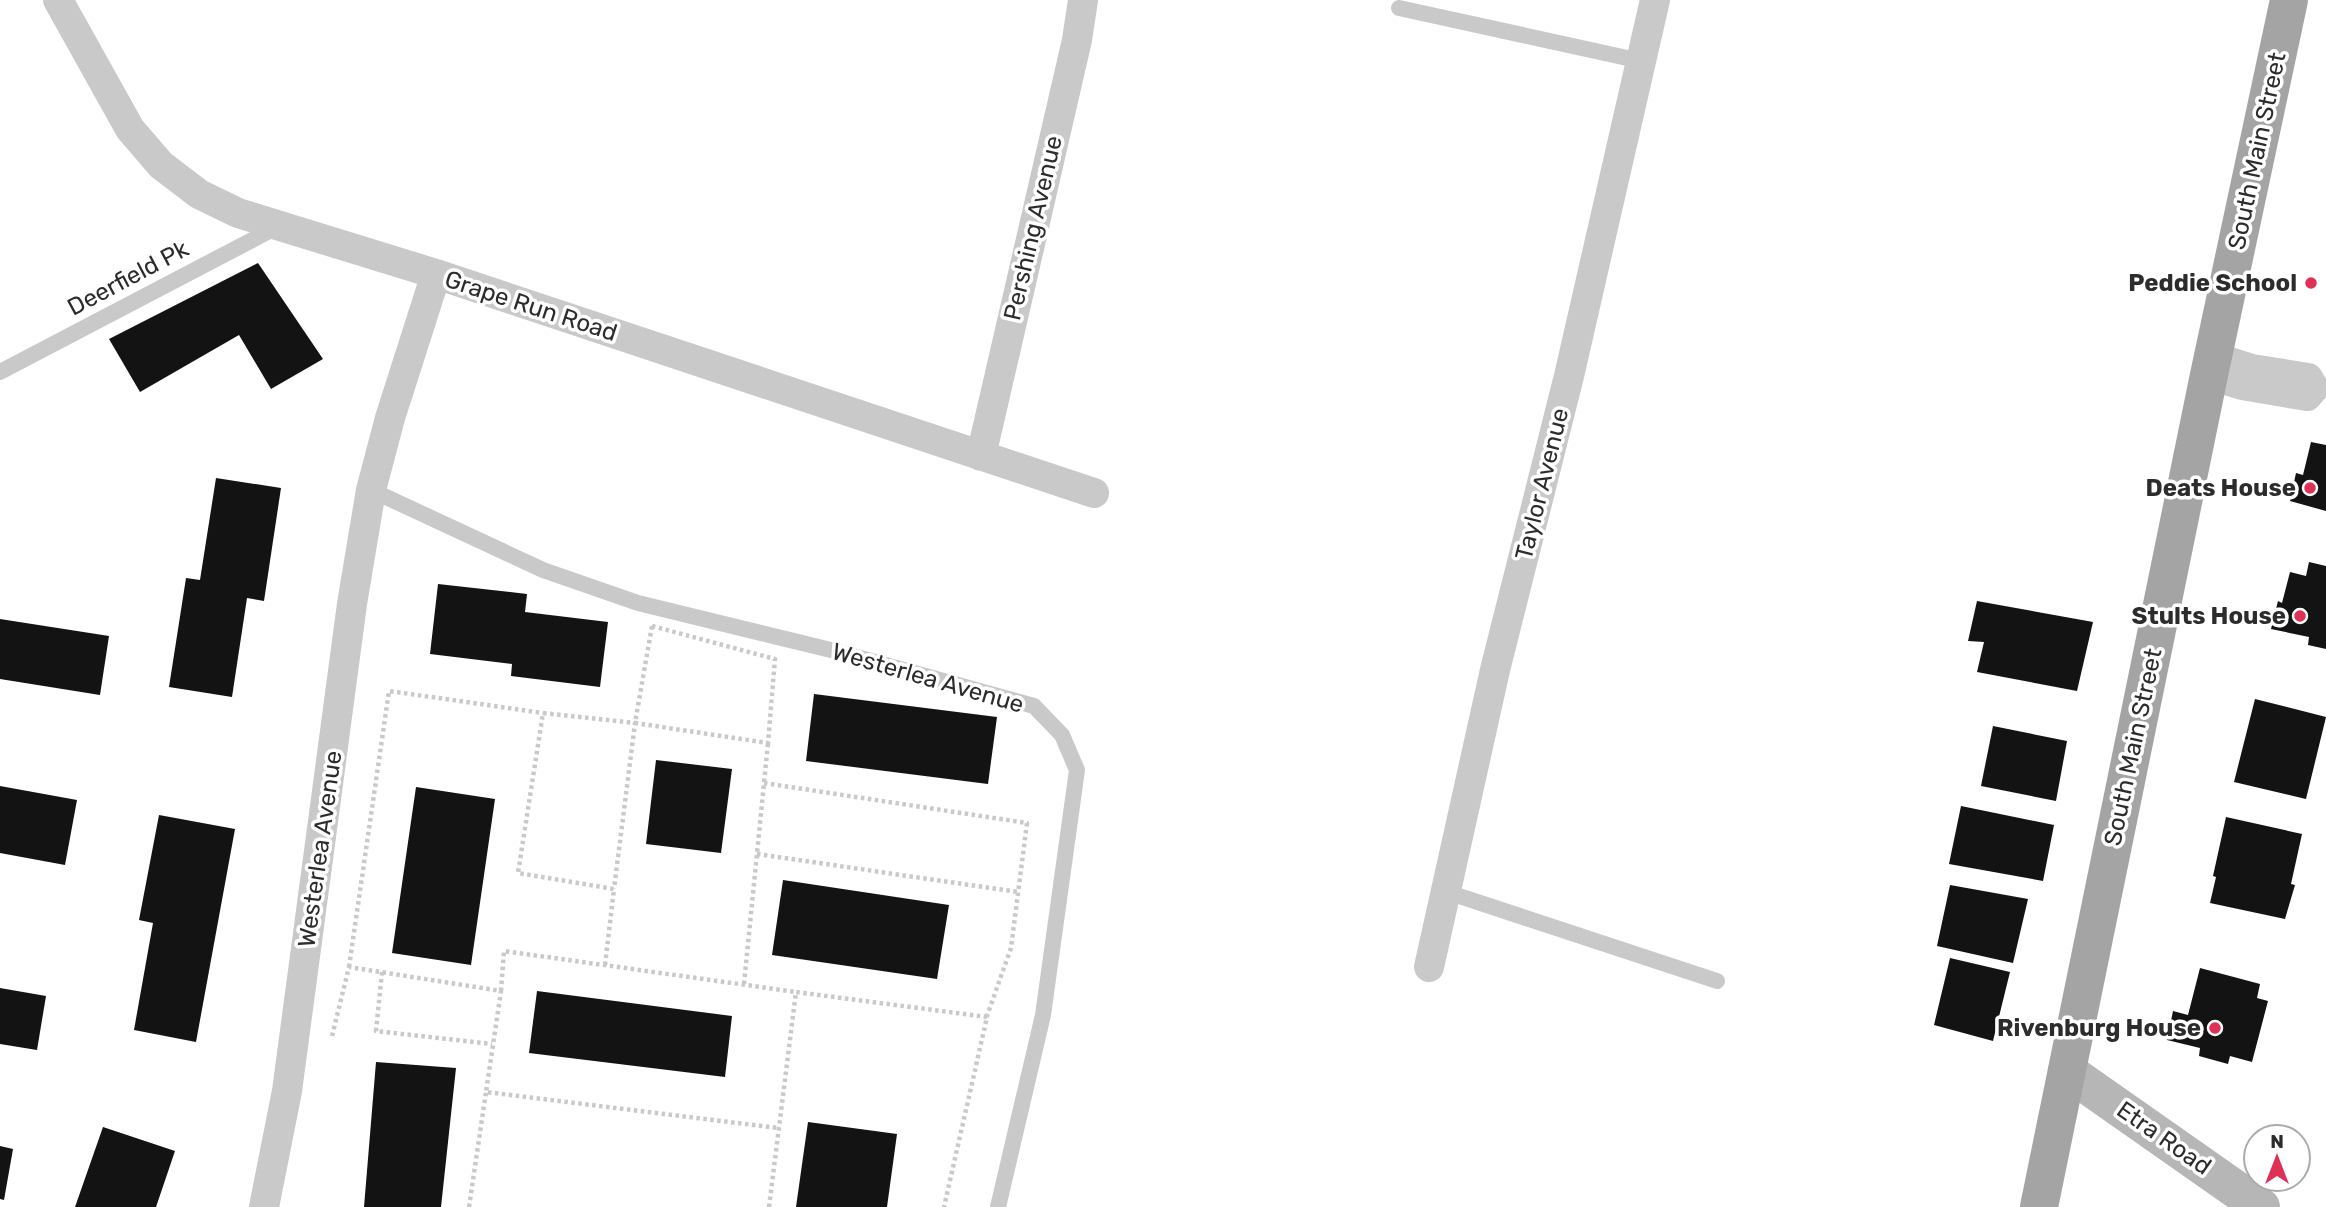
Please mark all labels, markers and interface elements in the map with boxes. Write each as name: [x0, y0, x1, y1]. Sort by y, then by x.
street label: South Main Street: [2222, 50, 2292, 252]
street label: Pershing Avenue: [998, 133, 1068, 323]
street label: Deerfield Pk: [63, 234, 194, 322]
street label: Grape Run Road: [441, 265, 621, 347]
place label: Peddie School: [2128, 269, 2297, 297]
marker: Peddie School: [2303, 275, 2319, 291]
street label: Taylor Avenue: [1510, 405, 1574, 563]
place label: Deats House: [2145, 474, 2296, 502]
marker: Deats House: [2302, 480, 2318, 496]
place label: Stults House: [2132, 602, 2286, 630]
marker: Stults House: [2292, 608, 2308, 624]
street label: Westerlea Avenue: [829, 637, 1027, 719]
street label: South Main Street: [2098, 646, 2168, 848]
street label: Westerlea Avenue: [292, 749, 348, 949]
place label: Rivenburg House: [1997, 1014, 2201, 1042]
marker: Rivenburg House: [2207, 1020, 2223, 1036]
street label: Etra Road: [2111, 1095, 2217, 1181]
north arrow: [2242, 1123, 2312, 1193]
text: N: [2270, 1130, 2284, 1153]

